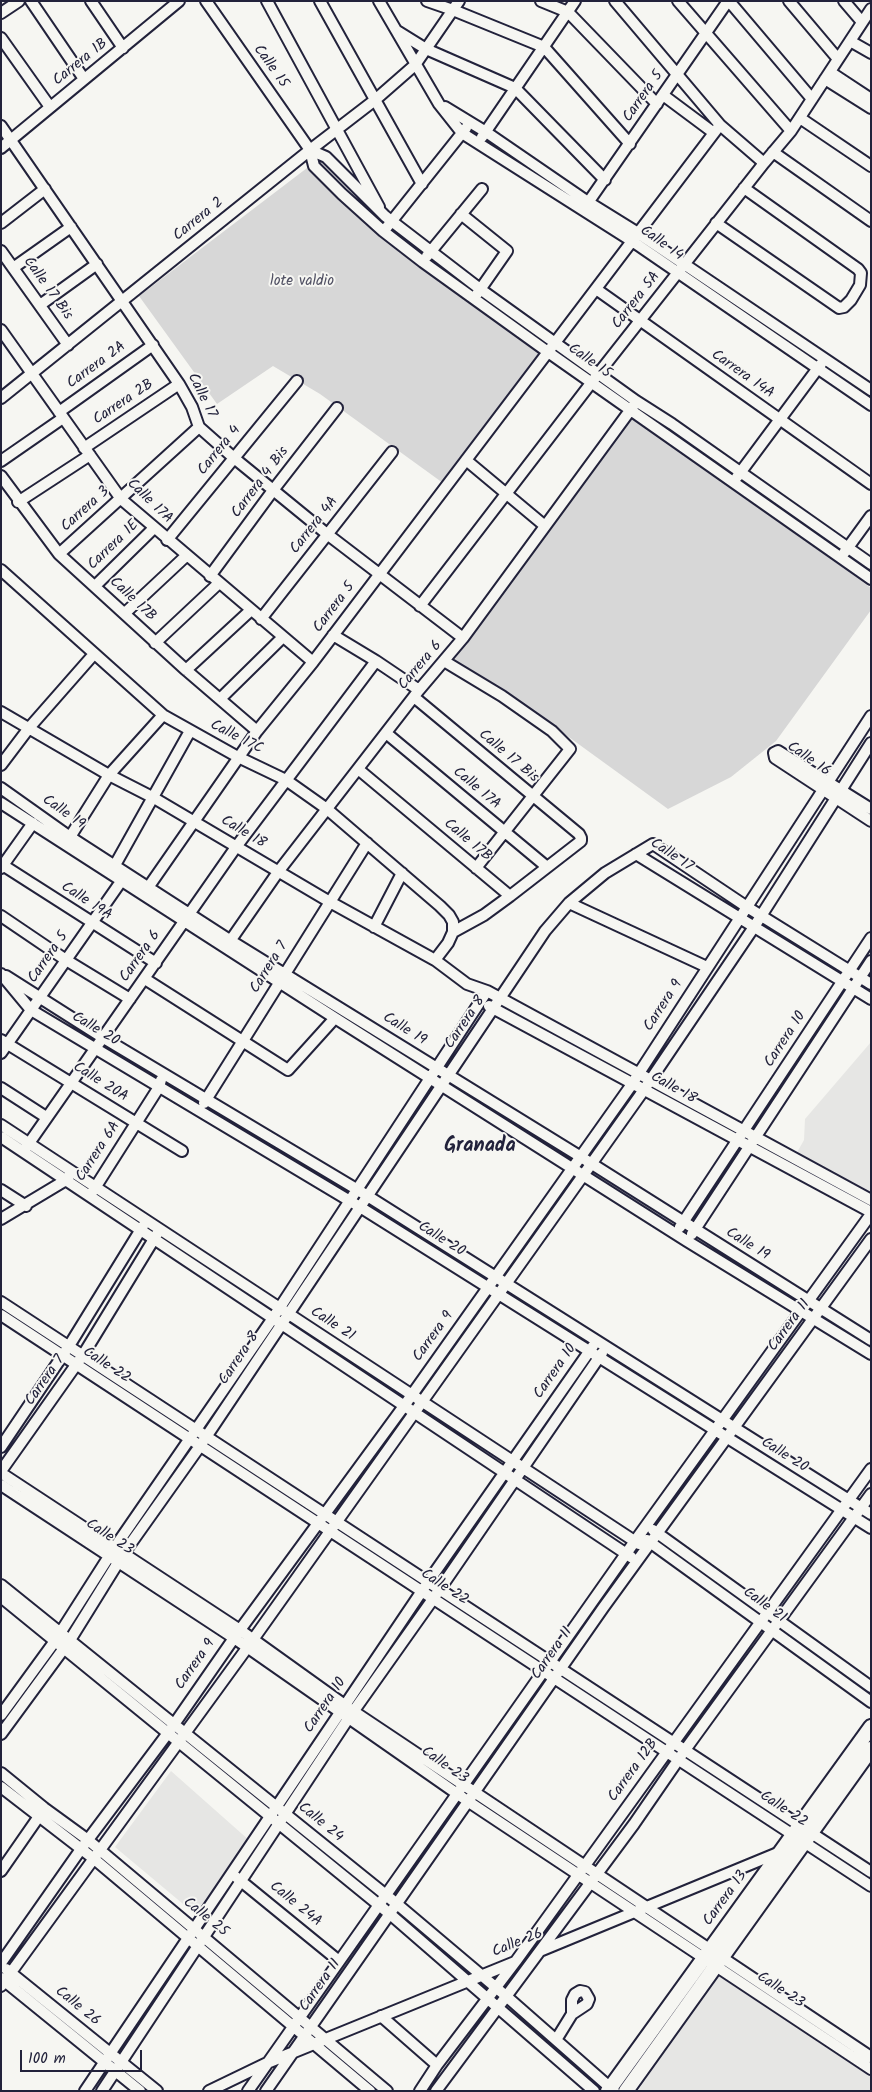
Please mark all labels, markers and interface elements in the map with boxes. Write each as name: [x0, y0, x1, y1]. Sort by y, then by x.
street label: Carrera 1B: [50, 36, 112, 90]
street label: Calle 15: [248, 42, 292, 92]
street label: Carrera 5: [620, 68, 668, 126]
street label: Carrera 2: [170, 194, 228, 246]
street label: Calle 14: [636, 223, 686, 265]
street label: Calle 17 Bis: [18, 254, 76, 324]
street label: Carrera 5A: [609, 269, 665, 333]
park label: lote valdio: [270, 273, 334, 291]
street label: Carrera 2A: [64, 339, 130, 393]
street label: Calle 15: [564, 341, 614, 383]
street label: Carrera 14A: [707, 347, 777, 403]
street label: Calle 17: [182, 371, 220, 421]
street label: Carrera 2B: [90, 376, 158, 430]
street label: Carrera 4: [194, 422, 246, 480]
street label: Carrera 4 Bis: [228, 444, 294, 522]
street label: Calle 17A: [122, 476, 176, 528]
street label: Carrera 3: [58, 483, 114, 537]
street label: Carrera 4A: [287, 494, 343, 558]
street label: Carrera 1E: [85, 517, 143, 575]
street label: Calle 17B: [105, 574, 159, 626]
street label: Carrera 5: [310, 579, 360, 637]
street label: Carrera 6: [395, 638, 447, 694]
street label: Calle 17C: [207, 717, 265, 759]
street label: Calle 17 Bis: [474, 727, 542, 787]
street label: Calle 16: [783, 739, 833, 781]
street label: Calle 17A: [448, 764, 504, 814]
street label: Calle 19: [38, 792, 88, 834]
street label: Calle 18: [217, 812, 269, 854]
street label: Calle 17B: [439, 816, 495, 866]
street label: Calle 17: [646, 835, 696, 877]
street label: Calle 19A: [57, 879, 115, 925]
street label: Carrera 6: [117, 928, 165, 986]
street label: Carrera 5: [25, 929, 73, 987]
street label: Carrera 7: [247, 939, 293, 997]
street label: Carrera 9: [641, 977, 687, 1035]
street label: Carrera 8: [442, 993, 490, 1053]
street label: Calle 20: [68, 1009, 122, 1051]
street label: Carrera 10: [761, 1009, 811, 1071]
street label: Calle 19: [379, 1010, 429, 1050]
street label: Calle 20A: [69, 1059, 131, 1107]
street label: Calle 18: [647, 1069, 699, 1109]
street label: Carrera 6A: [73, 1119, 125, 1185]
district label: Granada: [444, 1136, 516, 1160]
street label: Calle 20: [414, 1218, 468, 1262]
street label: Calle 19: [722, 1225, 772, 1265]
street label: Carrera 11: [765, 1296, 815, 1356]
street label: Calle 21: [306, 1304, 358, 1346]
street label: Carrera 9: [410, 1308, 458, 1366]
street label: Carrera 8: [216, 1329, 264, 1389]
street label: Carrera 10: [531, 1341, 581, 1403]
street label: Calle 22: [79, 1344, 133, 1388]
street label: Carrera 7: [22, 1352, 70, 1410]
street label: Calle 20: [757, 1434, 811, 1478]
street label: Calle 23: [82, 1516, 136, 1560]
street label: Calle 22: [417, 1566, 471, 1610]
street label: Calle 21: [739, 1584, 789, 1628]
street label: Carrera 11: [528, 1624, 578, 1684]
street label: Carrera 9: [172, 1636, 220, 1694]
street label: Carrera 10: [301, 1675, 351, 1737]
street label: Carrera 12B: [605, 1736, 663, 1806]
street label: Calle 23: [417, 1743, 471, 1789]
street label: Calle 22: [756, 1788, 810, 1832]
street label: Calle 24: [294, 1799, 346, 1847]
street label: Carrera 13: [700, 1868, 752, 1930]
street label: Calle 24A: [265, 1878, 325, 1932]
street label: Calle 25: [179, 1894, 231, 1942]
street label: Calle 26: [490, 1926, 546, 1962]
street label: Carrera 11: [296, 1956, 346, 2016]
street label: Calle 23: [753, 1969, 807, 2013]
street label: Calle 26: [51, 1983, 103, 2031]
scale bar: [22, 2040, 145, 2072]
text: 100 m: [28, 2047, 66, 2071]

